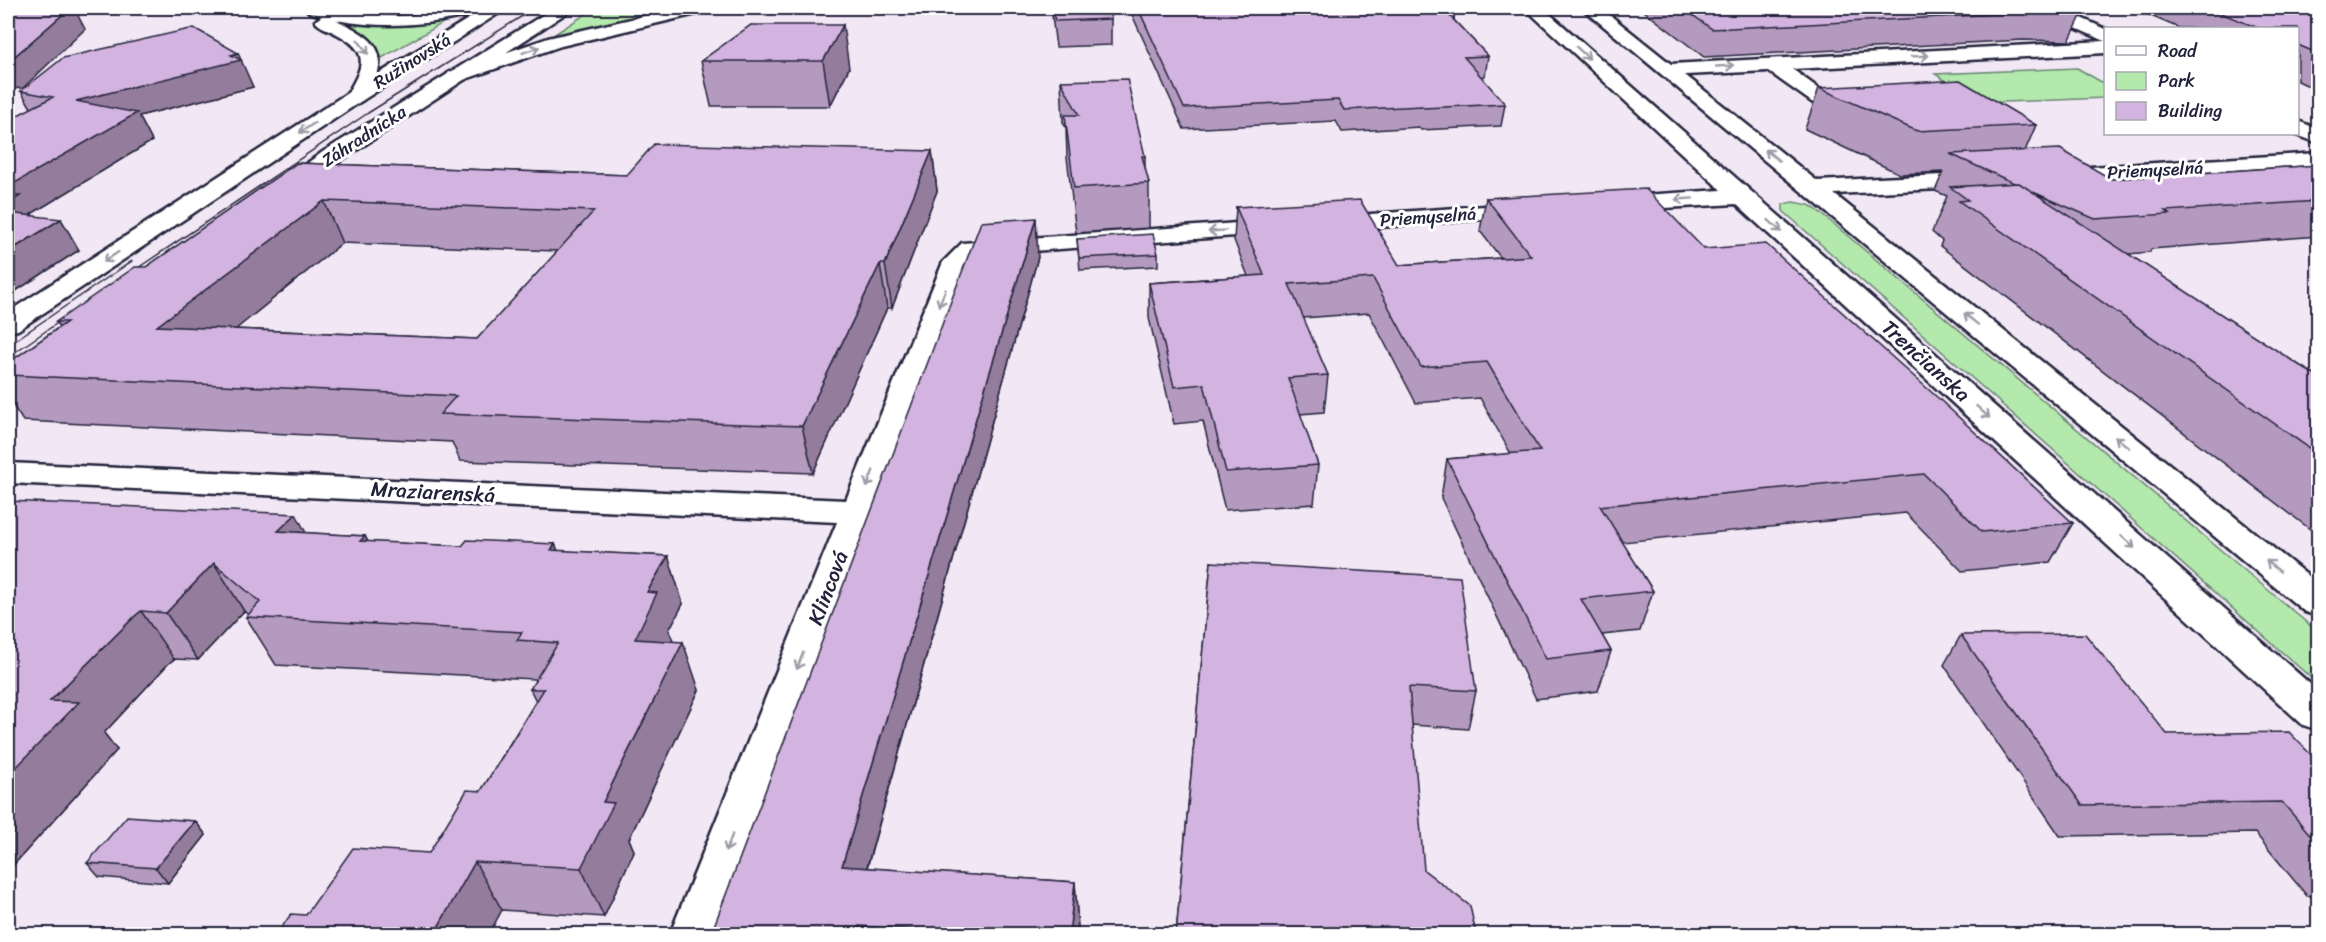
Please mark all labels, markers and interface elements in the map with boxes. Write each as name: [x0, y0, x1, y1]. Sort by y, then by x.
street label: Ružinovská: [367, 24, 457, 98]
legend: [2104, 27, 2299, 135]
text: Road: [2158, 35, 2198, 67]
one-way arrow: [356, 39, 369, 55]
one-way arrow: [521, 43, 540, 54]
one-way arrow: [1576, 46, 1591, 60]
one-way arrow: [1910, 50, 1930, 61]
one-way arrow: [1715, 61, 1735, 72]
text: Park: [2158, 65, 2195, 97]
text: Building: [2158, 95, 2222, 127]
street label: Záhradnícka: [315, 96, 414, 176]
one-way arrow: [299, 122, 316, 134]
one-way arrow: [1764, 149, 1780, 162]
street label: Priemyselná: [2106, 151, 2204, 189]
one-way arrow: [1674, 194, 1694, 205]
street label: Priemyselná: [1379, 198, 1477, 236]
one-way arrow: [1768, 219, 1783, 233]
one-way arrow: [1207, 226, 1227, 237]
one-way arrow: [103, 251, 120, 263]
one-way arrow: [936, 288, 947, 306]
street label: Trenčianska: [1872, 310, 1980, 412]
one-way arrow: [1964, 312, 1979, 326]
one-way arrow: [1975, 405, 1990, 419]
one-way arrow: [2114, 436, 2130, 449]
one-way arrow: [864, 469, 875, 488]
street label: Mraziarenská: [370, 470, 497, 514]
one-way arrow: [2120, 535, 2135, 549]
street label: Klincová: [796, 545, 860, 631]
one-way arrow: [2265, 559, 2281, 572]
one-way arrow: [793, 651, 804, 670]
one-way arrow: [723, 833, 734, 852]

